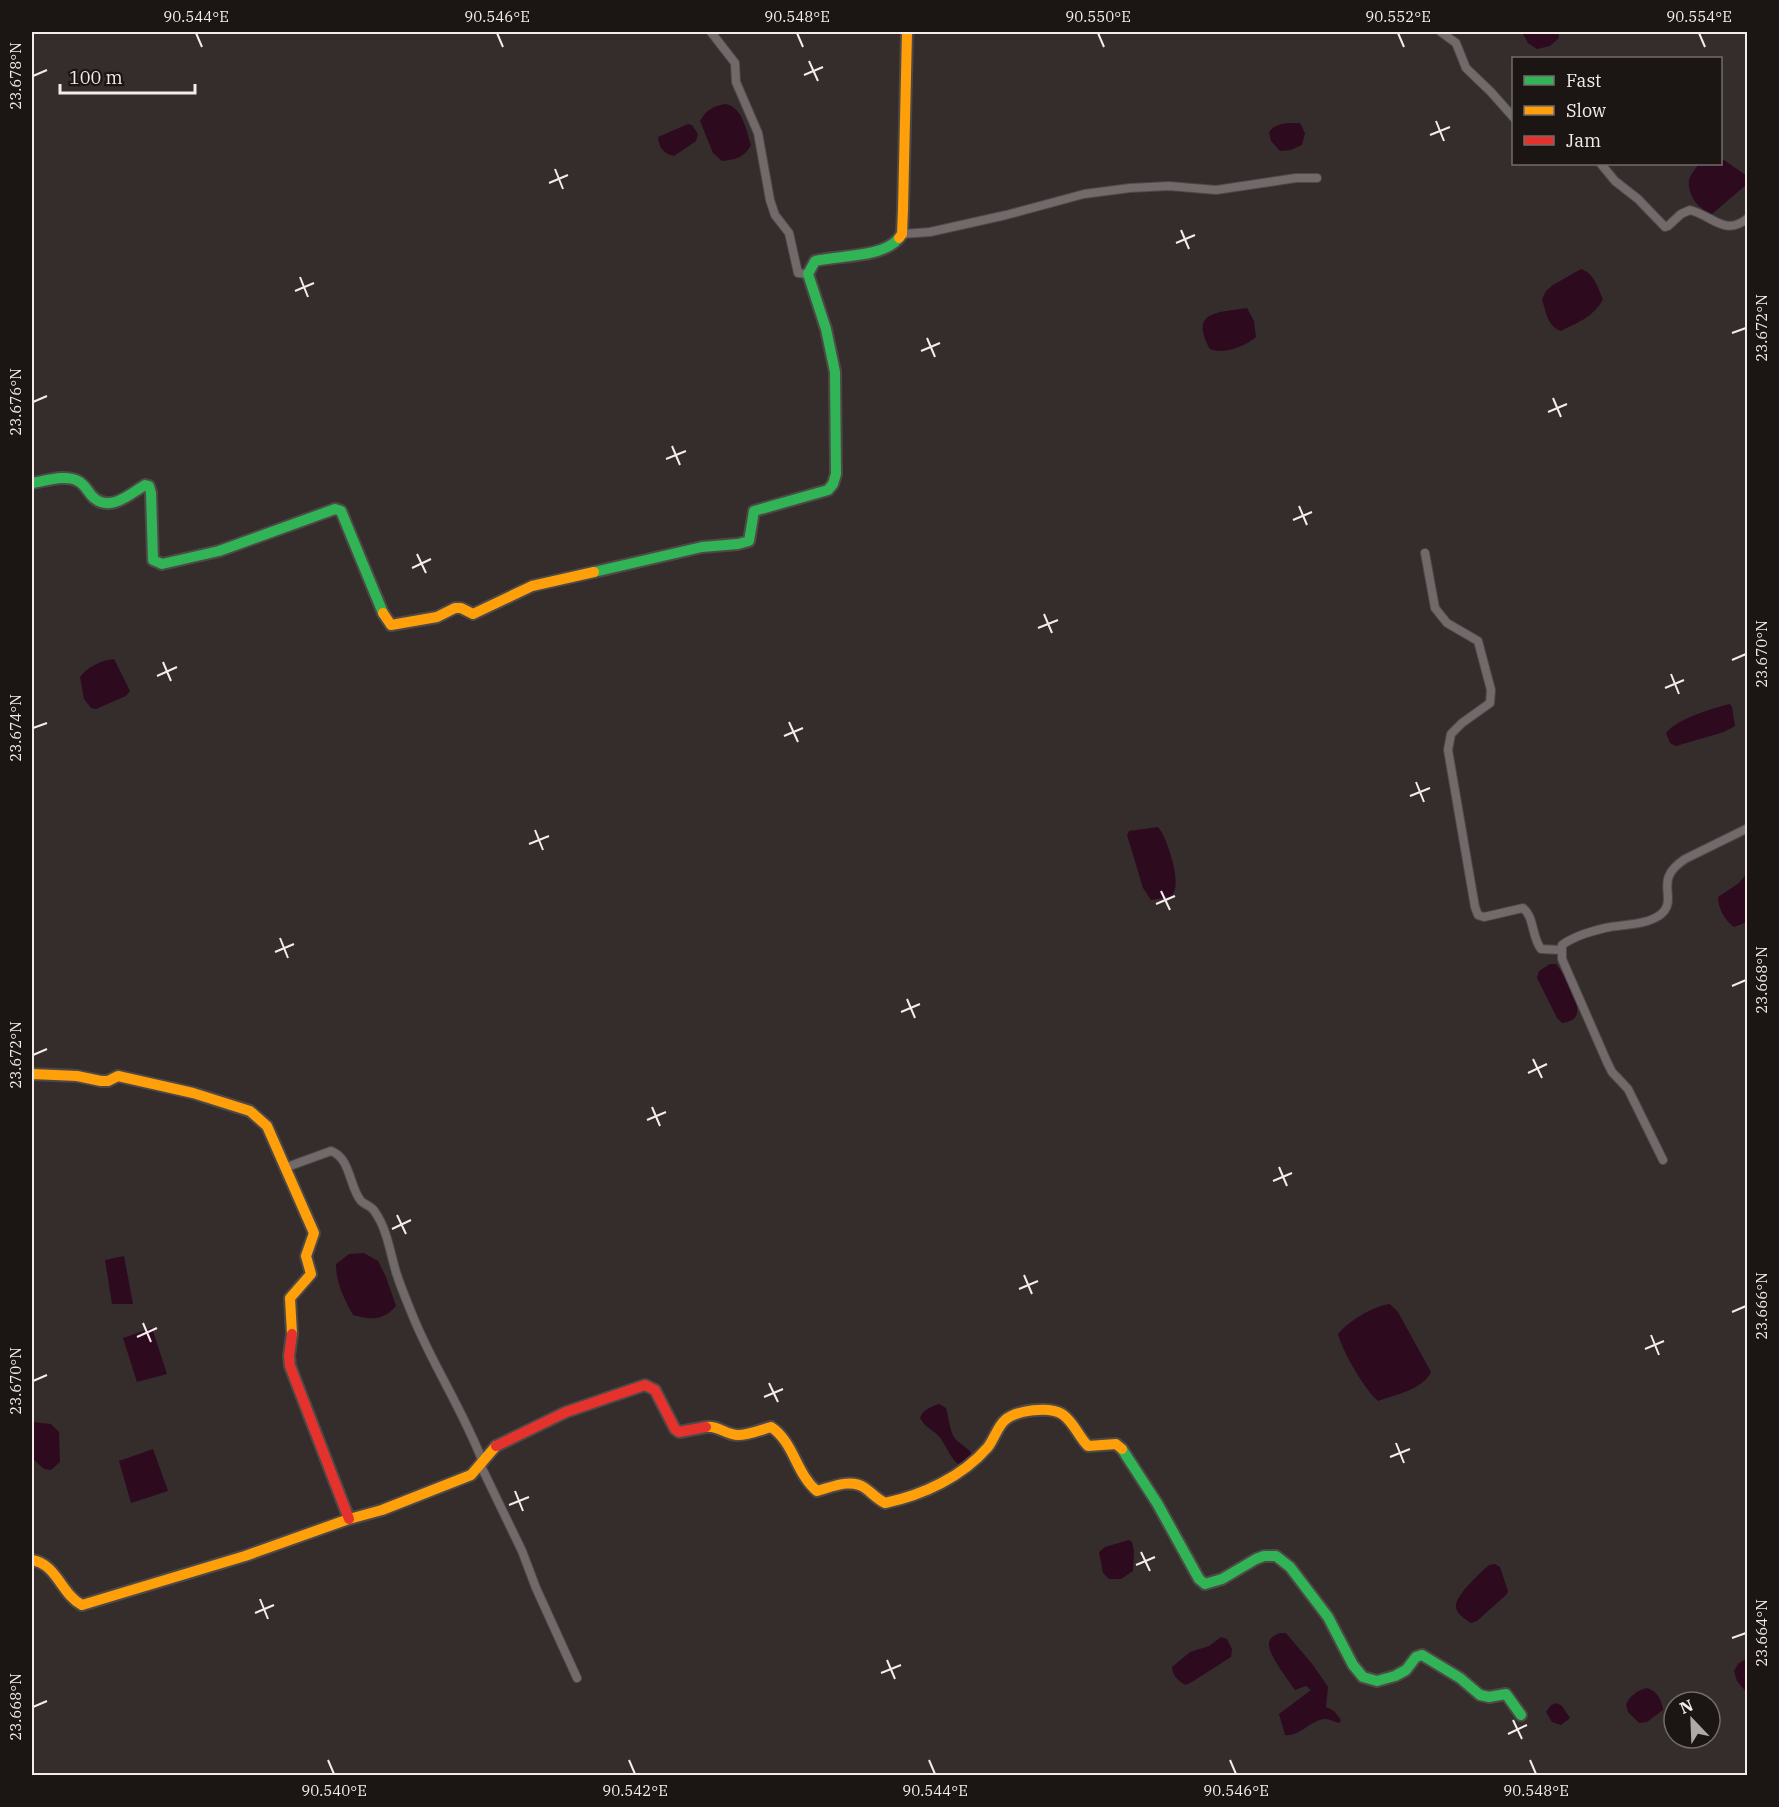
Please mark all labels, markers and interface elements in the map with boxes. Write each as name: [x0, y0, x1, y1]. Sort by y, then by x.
text: 90.544°E: [163, 7, 229, 26]
text: 90.546°E: [464, 7, 530, 26]
text: 90.548°E: [764, 7, 830, 26]
text: 90.550°E: [1065, 7, 1131, 26]
text: 90.552°E: [1365, 7, 1431, 26]
text: 90.554°E: [1666, 7, 1732, 26]
text: 23.678°N: [6, 42, 25, 110]
scale bar: [60, 57, 195, 95]
legend: [1512, 57, 1722, 165]
text: 100 m: [69, 66, 123, 89]
text: Fast: [1566, 69, 1601, 92]
text: Slow: [1566, 99, 1606, 122]
text: Jam: [1566, 129, 1601, 152]
text: 23.672°N: [1752, 294, 1771, 362]
text: 23.676°N: [6, 368, 25, 436]
text: 23.670°N: [1752, 620, 1771, 688]
text: 23.674°N: [6, 694, 25, 762]
text: 23.668°N: [1752, 946, 1771, 1014]
text: 23.672°N: [6, 1021, 25, 1089]
text: 23.666°N: [1752, 1272, 1771, 1340]
text: 23.670°N: [6, 1347, 25, 1415]
text: 23.664°N: [1752, 1599, 1771, 1667]
text: 23.668°N: [6, 1673, 25, 1741]
north arrow: [1662, 1690, 1722, 1750]
text: N: [1676, 1695, 1696, 1718]
text: 90.540°E: [301, 1781, 367, 1800]
text: 90.542°E: [602, 1781, 668, 1800]
text: 90.544°E: [902, 1781, 968, 1800]
text: 90.546°E: [1203, 1781, 1269, 1800]
text: 90.548°E: [1503, 1781, 1569, 1800]

